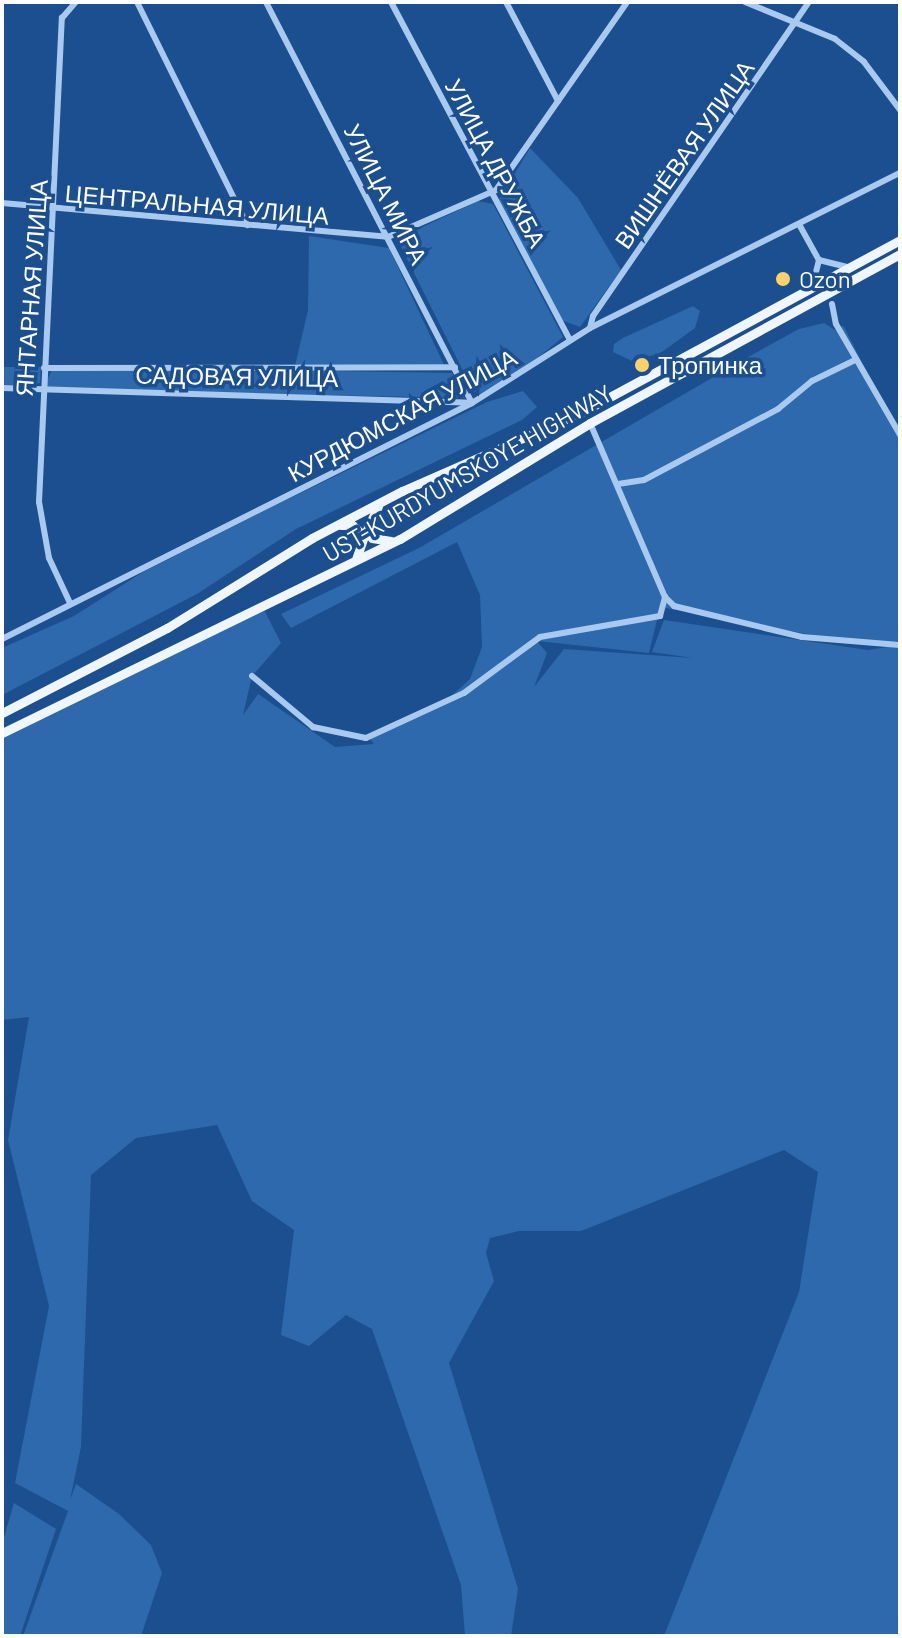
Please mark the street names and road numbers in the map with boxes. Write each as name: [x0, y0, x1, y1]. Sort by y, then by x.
street label: ВИШНЁВАЯ УЛИЦА: [608, 54, 760, 254]
street label: УЛИЦА ДРУЖБА: [440, 74, 552, 252]
street label: УЛИЦА МИРА: [338, 119, 434, 269]
street label: ЦЕНТРАЛЬНАЯ УЛИЦА: [64, 178, 330, 230]
street label: ЯНТАРНАЯ УЛИЦА: [9, 179, 53, 397]
street label: КУРДЮМСКАЯ УЛИЦА: [283, 342, 521, 488]
street label: САДОВАЯ УЛИЦА: [135, 360, 339, 392]
street label: UST-KURDYUMSKOYE HIGHWAY: [317, 378, 617, 568]

